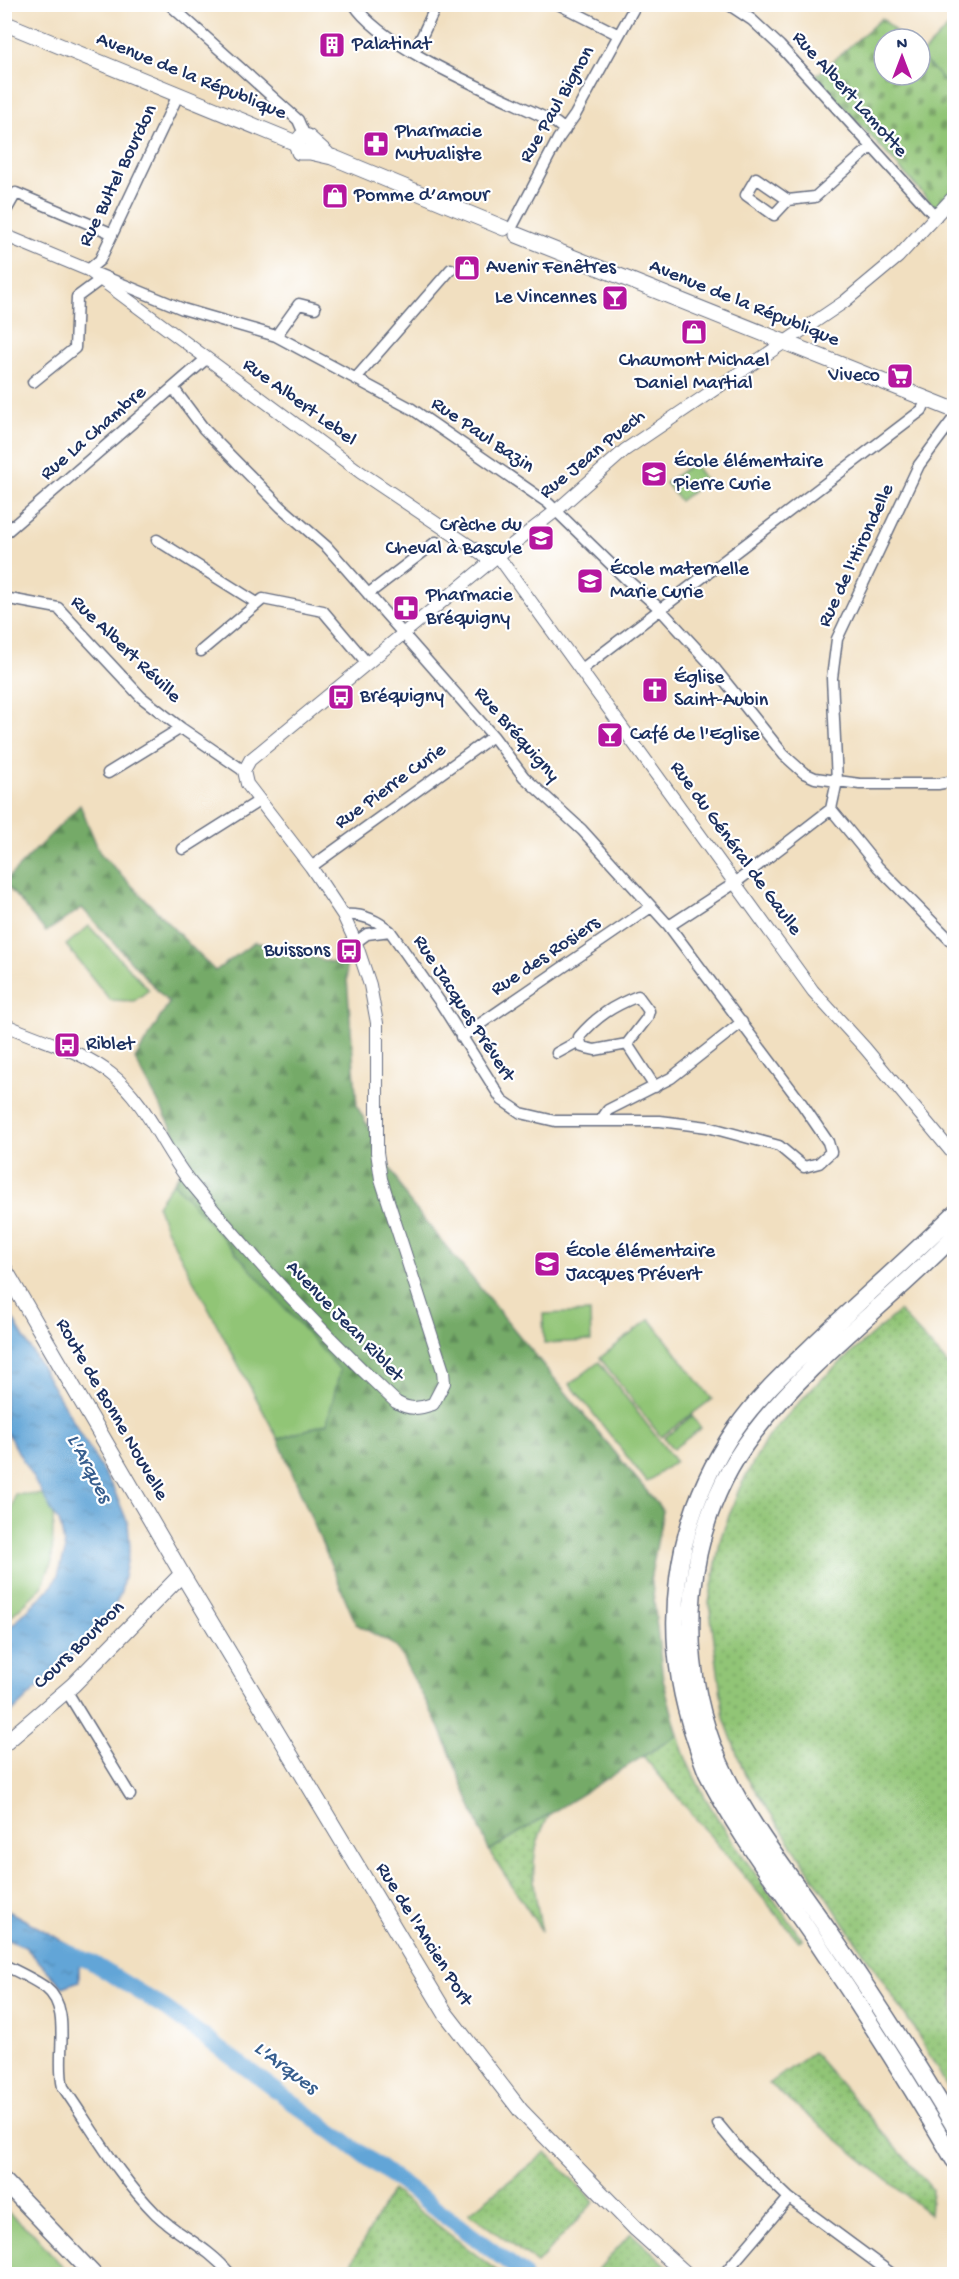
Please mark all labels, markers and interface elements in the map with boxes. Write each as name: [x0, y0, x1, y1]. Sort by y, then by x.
street label: Rue Albert Lamotte: [786, 27, 912, 163]
north arrow: [872, 27, 932, 87]
street label: Avenue de la République: [93, 28, 290, 126]
building icon: Palatinat: [317, 30, 347, 60]
place label: Palatinat: [351, 34, 433, 57]
text: N: [897, 36, 908, 55]
street label: Rue Paul Bignon: [515, 42, 601, 167]
street label: Rue Bultel Bourdon: [75, 101, 164, 251]
place label: Pharmacie Mutualiste: [394, 121, 482, 167]
pharmacy icon: Pharmacie Mutualiste: [361, 129, 391, 159]
shop icon: Pomme d’amour: [320, 181, 350, 211]
place label: Pomme d’amour: [353, 185, 491, 208]
shop icon: Avenir Fenêtres: [452, 253, 482, 283]
street label: Avenue de la République: [646, 255, 843, 353]
place label: Avenir Fenêtres: [486, 257, 617, 280]
bar icon: Le Vincennes: [600, 283, 630, 313]
place label: Le Vincennes: [495, 287, 597, 310]
shop icon: Chaumont Michael Daniel Martial: [679, 317, 709, 347]
place label: Chaumont Michael Daniel Martial: [619, 350, 769, 396]
street label: Rue Albert Lebel: [238, 354, 360, 452]
supermarket icon: Viveco: [885, 361, 915, 391]
place label: Viveco: [827, 365, 880, 388]
street label: Rue La Chambre: [36, 381, 152, 486]
street label: Rue Paul Bazin: [426, 393, 538, 479]
street label: Rue Jean Puech: [535, 405, 651, 505]
place label: École élémentaire Pierre Curie: [673, 450, 824, 497]
school or university icon: École élémentaire Pierre Curie: [639, 459, 669, 489]
street label: Rue de l'Hirondelle: [814, 480, 900, 631]
place label: Crèche du Cheval à Bascule: [386, 515, 523, 561]
school or university icon: Crèche du Cheval à Bascule: [526, 523, 556, 553]
place label: École maternelle Marie Curie: [610, 558, 750, 605]
school or university icon: École maternelle Marie Curie: [575, 566, 605, 596]
place label: Pharmacie Bréquigny: [425, 585, 513, 631]
street label: Rue Albert Réville: [65, 591, 186, 709]
pharmacy icon: Pharmacie Bréquigny: [391, 593, 421, 623]
place label: Église Saint-Aubin: [674, 666, 769, 713]
church icon: Église Saint-Aubin: [640, 675, 670, 705]
bus stop icon: Bréquigny: [326, 682, 356, 712]
street label: Rue Bréquigny: [468, 683, 564, 788]
place label: Bréquigny: [359, 686, 444, 709]
bar icon: Café de l'Eglise: [595, 720, 625, 750]
place label: Café de l'Eglise: [630, 724, 760, 747]
street label: Rue Pierre Curie: [331, 739, 452, 835]
street label: Rue du Général de Gaulle: [664, 757, 806, 941]
street label: Rue des Rosiers: [487, 912, 605, 1002]
street label: Rue Jacques Prévert: [407, 931, 520, 1088]
bus stop icon: Buissons: [334, 936, 364, 966]
place label: Buissons: [263, 940, 331, 963]
bus stop icon: Riblet: [52, 1030, 82, 1060]
place label: Riblet: [86, 1034, 136, 1057]
place label: École élémentaire Jacques Prévert: [566, 1240, 716, 1287]
school or university icon: École élémentaire Jacques Prévert: [532, 1249, 562, 1279]
street label: Avenue Jean Riblet: [280, 1257, 409, 1389]
street label: Route de Bonne Nouvelle: [50, 1315, 173, 1506]
water label: L'Arques: [60, 1431, 117, 1509]
street label: Cours Bourbon: [30, 1597, 131, 1695]
street label: Rue de l'Ancien Port: [370, 1859, 477, 2013]
water label: L'Arques: [248, 2037, 324, 2103]

